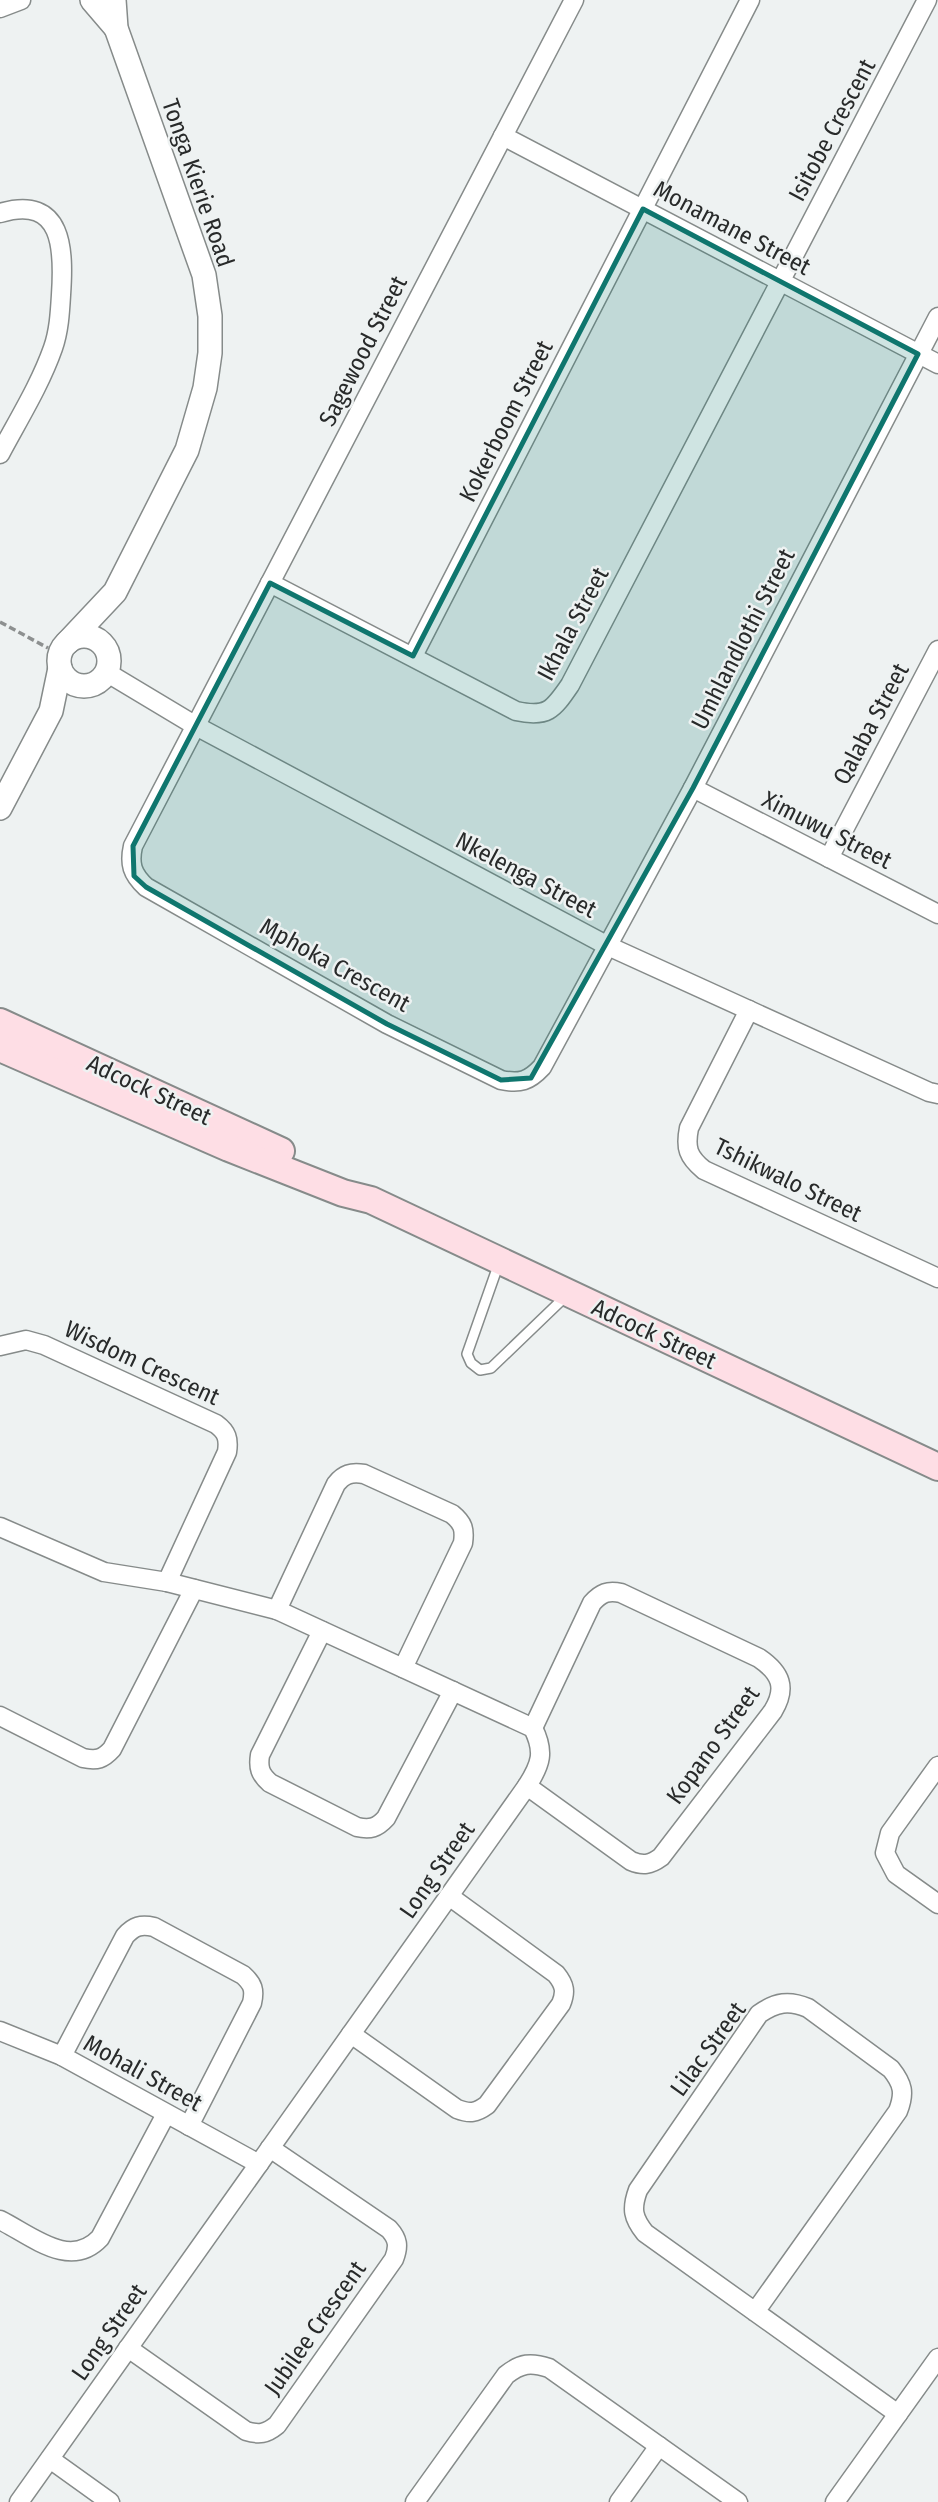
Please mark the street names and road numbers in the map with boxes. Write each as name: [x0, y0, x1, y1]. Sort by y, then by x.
street label: Isitobe Crescent: [783, 54, 881, 206]
street label: Tonga Kierie Road: [156, 95, 240, 271]
street label: Monamane Street: [649, 175, 815, 281]
street label: Sagewood Street: [313, 271, 413, 431]
street label: Kokerboom Street: [453, 336, 559, 506]
street label: Umhlandlothi Street: [685, 544, 801, 734]
street label: Ikhala Street: [531, 562, 615, 685]
street label: Qalaba Street: [827, 658, 915, 789]
street label: Ximuwu Street: [758, 785, 897, 875]
street label: Nkelenga Street: [451, 826, 601, 924]
street label: Mphoka Crescent: [255, 912, 415, 1018]
street label: Adcock Street: [82, 1049, 216, 1131]
street label: Tshikwalo Street: [710, 1132, 866, 1228]
street label: Adcock Street: [587, 1293, 721, 1375]
street label: Wisdom Crescent: [60, 1315, 224, 1411]
street label: Kopano Street: [661, 1680, 765, 1810]
street label: Long Street: [394, 1816, 480, 1924]
street label: Lilac Street: [664, 1996, 752, 2102]
street label: Mohali Street: [79, 2029, 207, 2117]
street label: Jubilee Crescent: [258, 2255, 372, 2400]
street label: Long Street: [66, 2278, 152, 2386]

